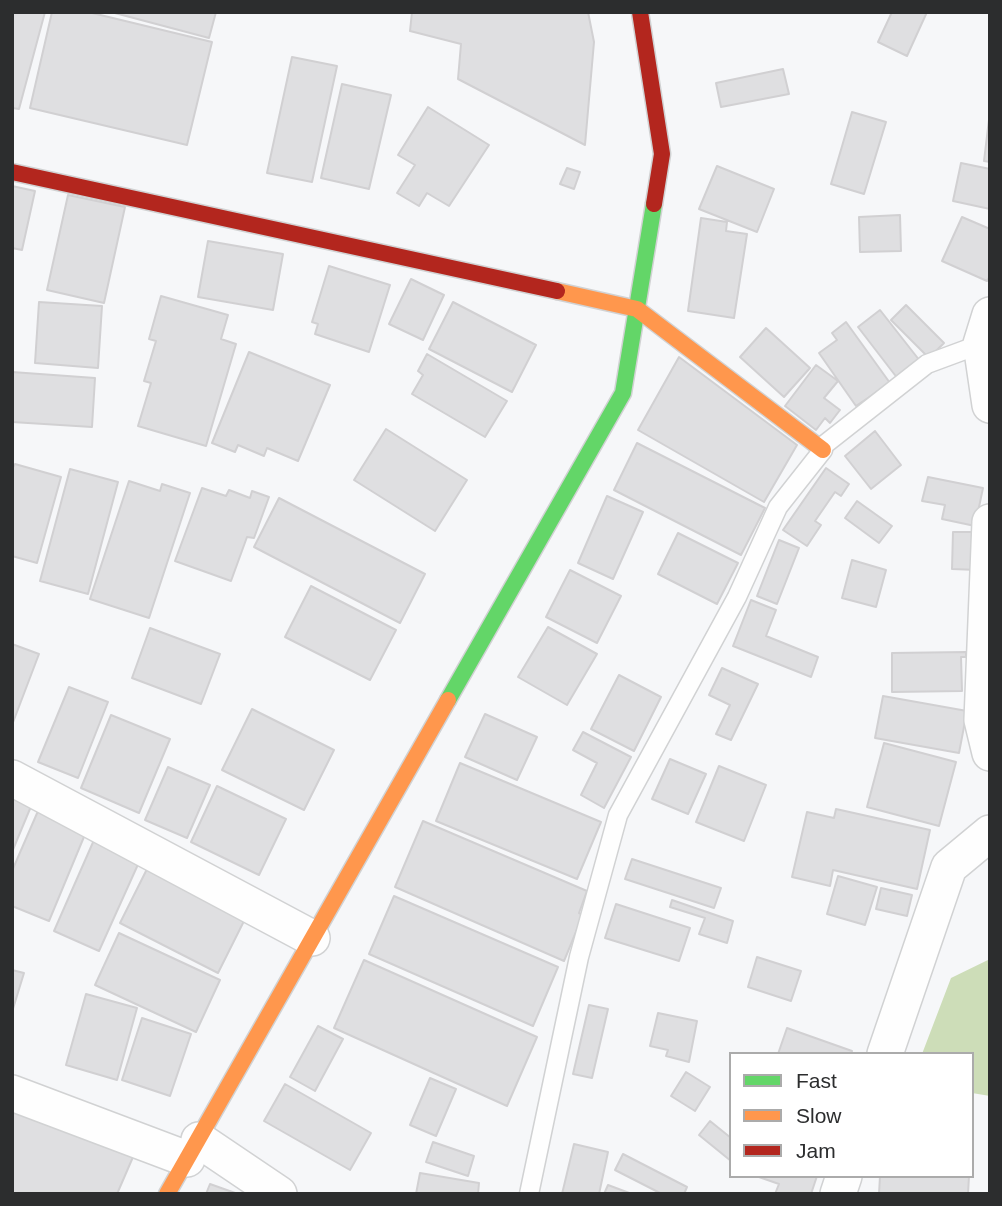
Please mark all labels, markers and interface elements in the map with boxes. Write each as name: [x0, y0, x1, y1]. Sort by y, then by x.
legend: [729, 1052, 974, 1178]
text: Fast: [796, 1069, 837, 1092]
text: Slow: [796, 1104, 842, 1127]
text: Jam: [796, 1139, 836, 1162]

